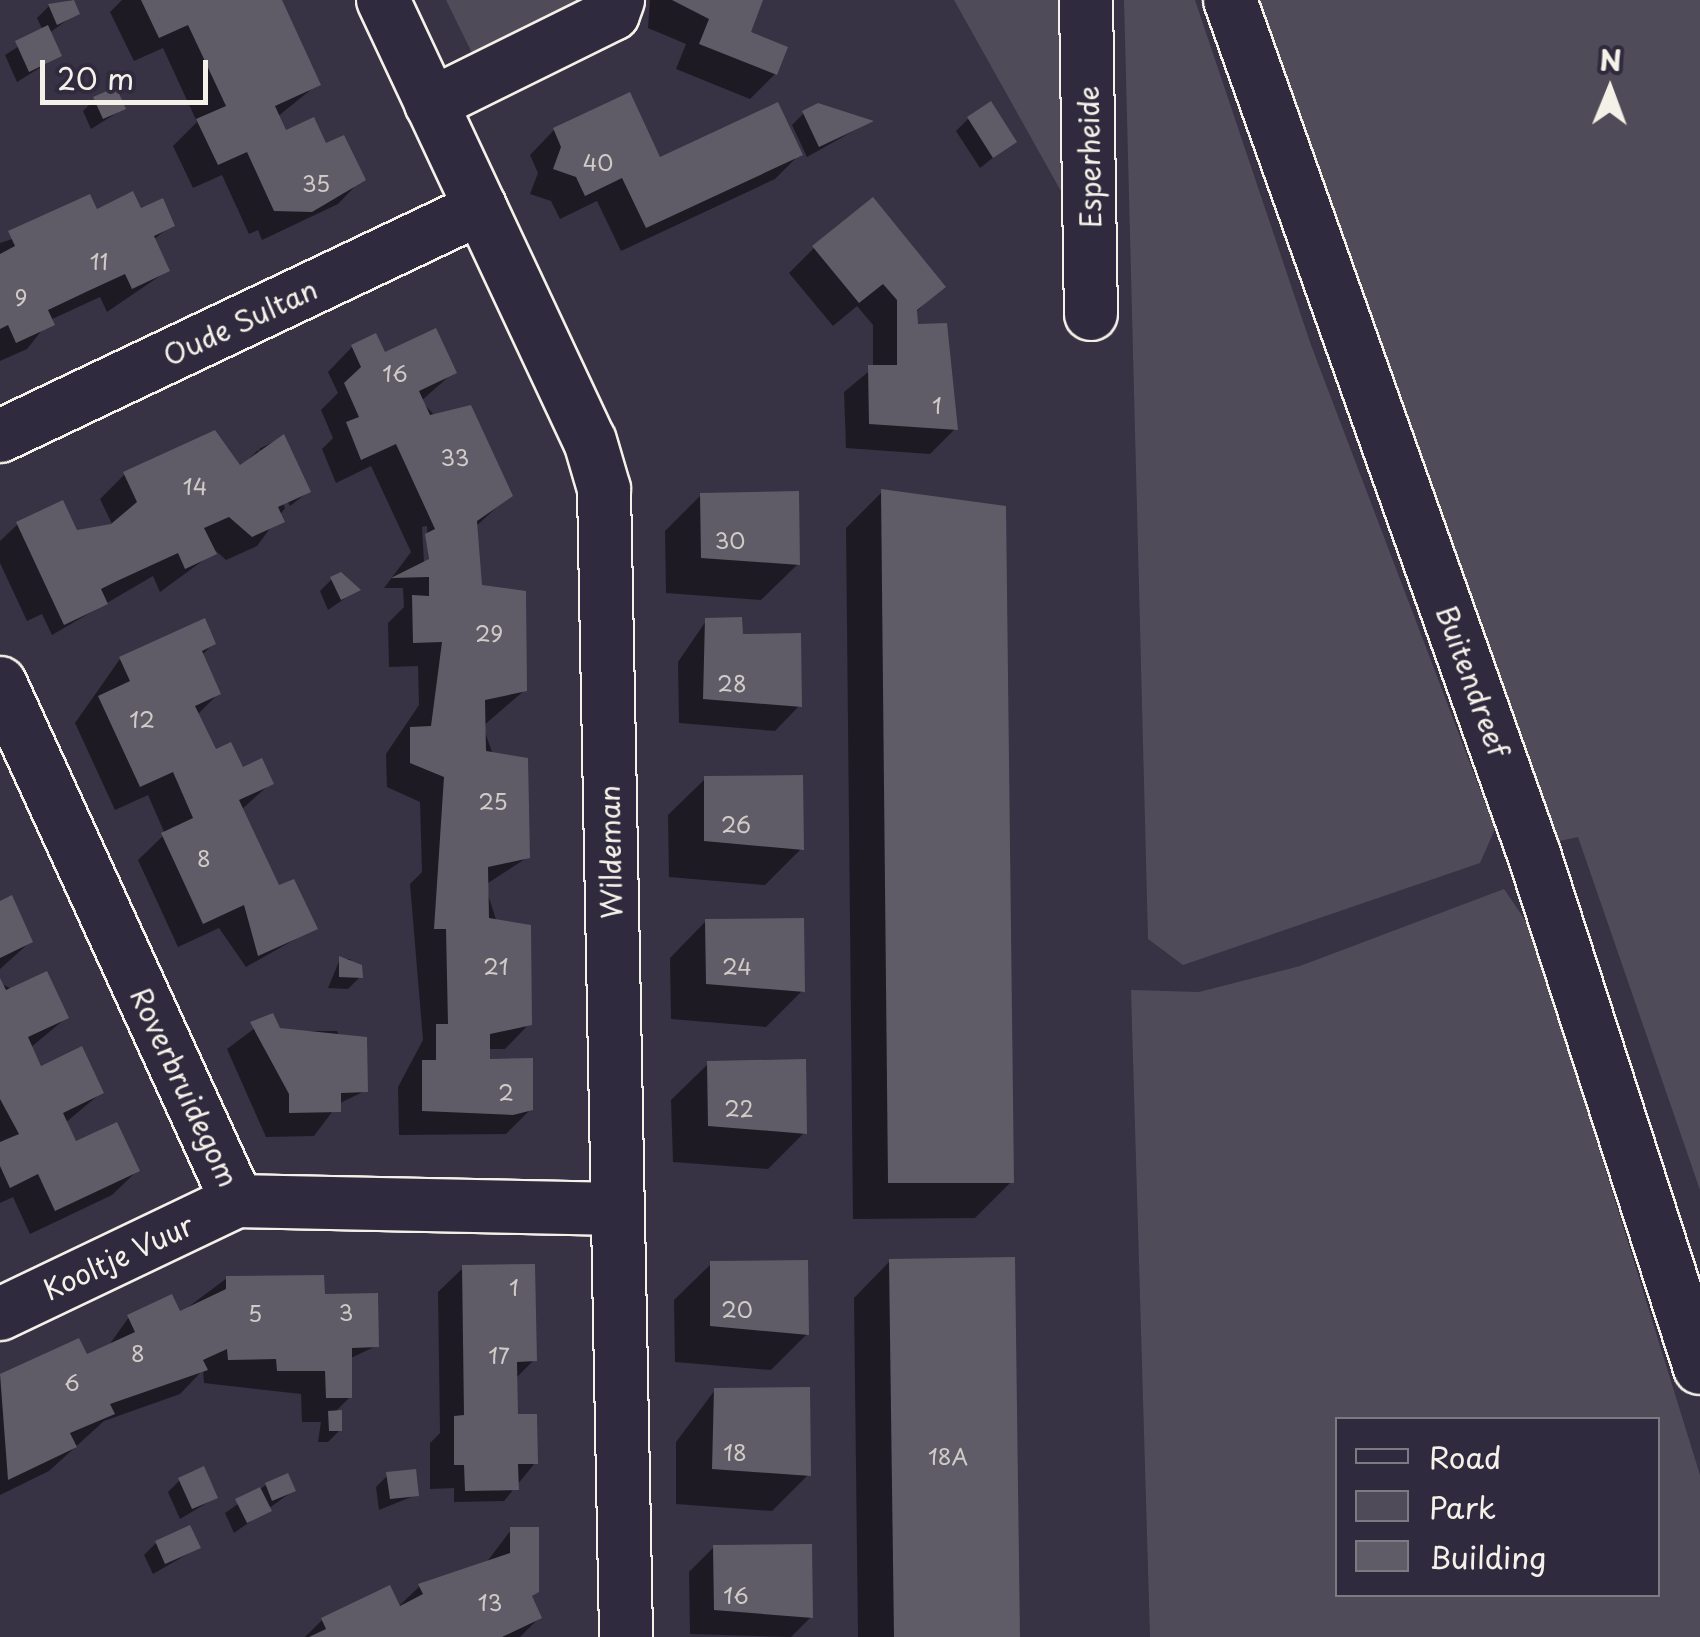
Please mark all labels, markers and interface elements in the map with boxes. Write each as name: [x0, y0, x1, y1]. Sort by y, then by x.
text: N: [1599, 38, 1622, 81]
scale bar: [45, 40, 212, 102]
north arrow: [1560, 40, 1660, 140]
text: 20 m: [57, 55, 134, 100]
street label: Esperheide: [1071, 85, 1107, 229]
house number: 40: [583, 149, 613, 175]
house number: 35: [302, 170, 330, 196]
house number: 11: [90, 248, 108, 274]
street label: Oude Sultan: [157, 271, 323, 373]
house number: 9: [15, 284, 27, 310]
house number: 16: [382, 360, 408, 386]
house number: 1: [932, 392, 942, 418]
house number: 33: [441, 444, 469, 470]
house number: 14: [183, 473, 207, 499]
house number: 30: [715, 527, 745, 553]
street label: Buitendreef: [1430, 601, 1516, 761]
house number: 29: [475, 620, 503, 646]
house number: 28: [717, 670, 747, 696]
house number: 12: [129, 706, 155, 732]
street label: Wildeman: [592, 785, 628, 919]
house number: 25: [478, 788, 508, 814]
house number: 26: [721, 811, 751, 837]
house number: 8: [197, 845, 211, 871]
house number: 21: [483, 953, 509, 979]
house number: 24: [722, 953, 752, 979]
street label: Roverbruidegom: [124, 982, 246, 1192]
house number: 2: [498, 1079, 514, 1105]
house number: 22: [724, 1095, 754, 1121]
street label: Kooltje Vuur: [37, 1207, 199, 1307]
house number: 1: [509, 1274, 519, 1300]
house number: 20: [721, 1296, 753, 1322]
house number: 3: [339, 1299, 353, 1325]
house number: 5: [248, 1300, 262, 1326]
house number: 8: [131, 1340, 145, 1366]
house number: 17: [488, 1342, 510, 1368]
house number: 6: [64, 1369, 80, 1395]
legend: [1335, 1417, 1660, 1597]
text: Road: [1429, 1434, 1502, 1479]
house number: 18: [723, 1439, 747, 1465]
house number: 18A: [928, 1443, 968, 1469]
text: Park: [1429, 1484, 1496, 1529]
text: Building: [1429, 1534, 1546, 1579]
house number: 16: [723, 1582, 749, 1608]
house number: 13: [478, 1589, 502, 1615]

